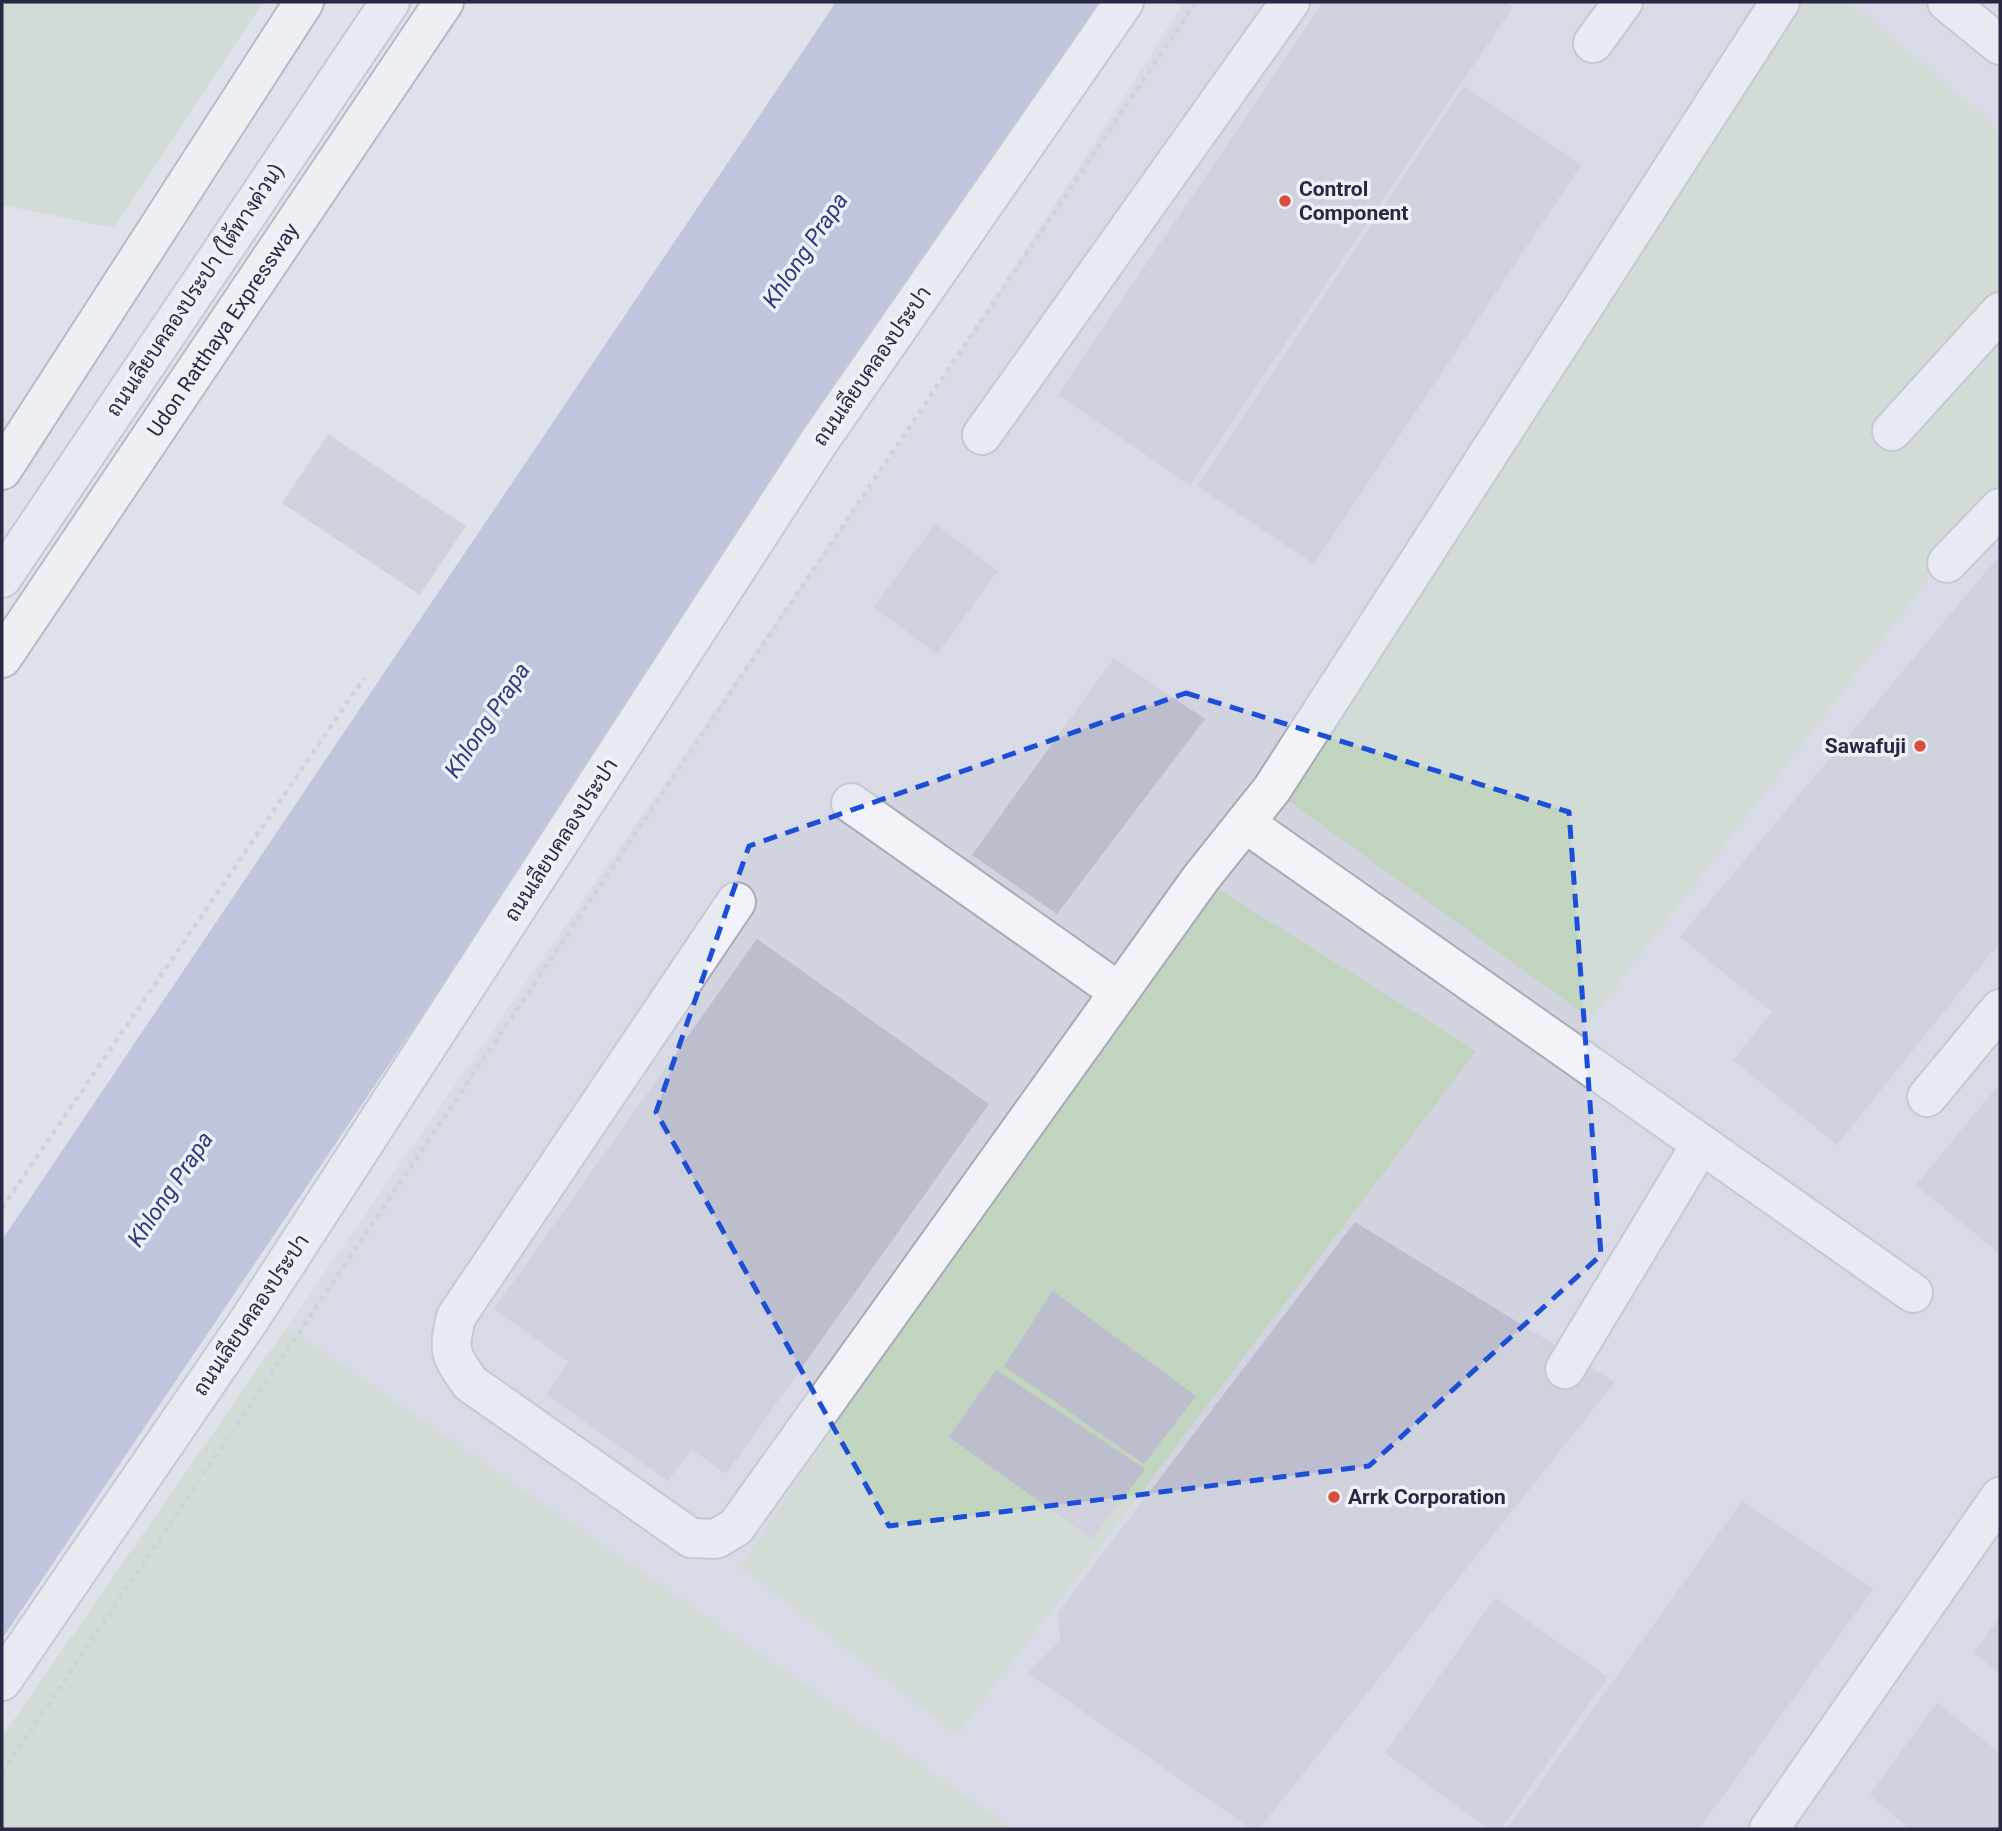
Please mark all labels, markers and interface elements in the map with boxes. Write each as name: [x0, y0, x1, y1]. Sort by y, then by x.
street label: ถนนเลียบคลองประปา (ใต้ทางด่วน): [100, 159, 289, 421]
place label: Control Component: [1299, 177, 1408, 225]
water label: Khlong Prapa: [757, 188, 854, 313]
marker: Control Component: [1277, 193, 1293, 209]
street label: Udon Ratthaya Expressway: [142, 219, 304, 441]
street label: ถนนเลียบคลองประปา: [807, 281, 936, 450]
water label: Khlong Prapa: [439, 658, 536, 783]
place label: Sawafuji: [1825, 734, 1906, 758]
marker: Sawafuji: [1912, 738, 1928, 754]
street label: ถนนเลียบคลองประปา: [499, 754, 623, 926]
water label: Khlong Prapa: [122, 1127, 219, 1252]
street label: ถนนเลียบคลองประปา: [187, 1229, 314, 1400]
place label: Arrk Corporation: [1348, 1485, 1506, 1509]
marker: Arrk Corporation: [1326, 1489, 1342, 1505]

